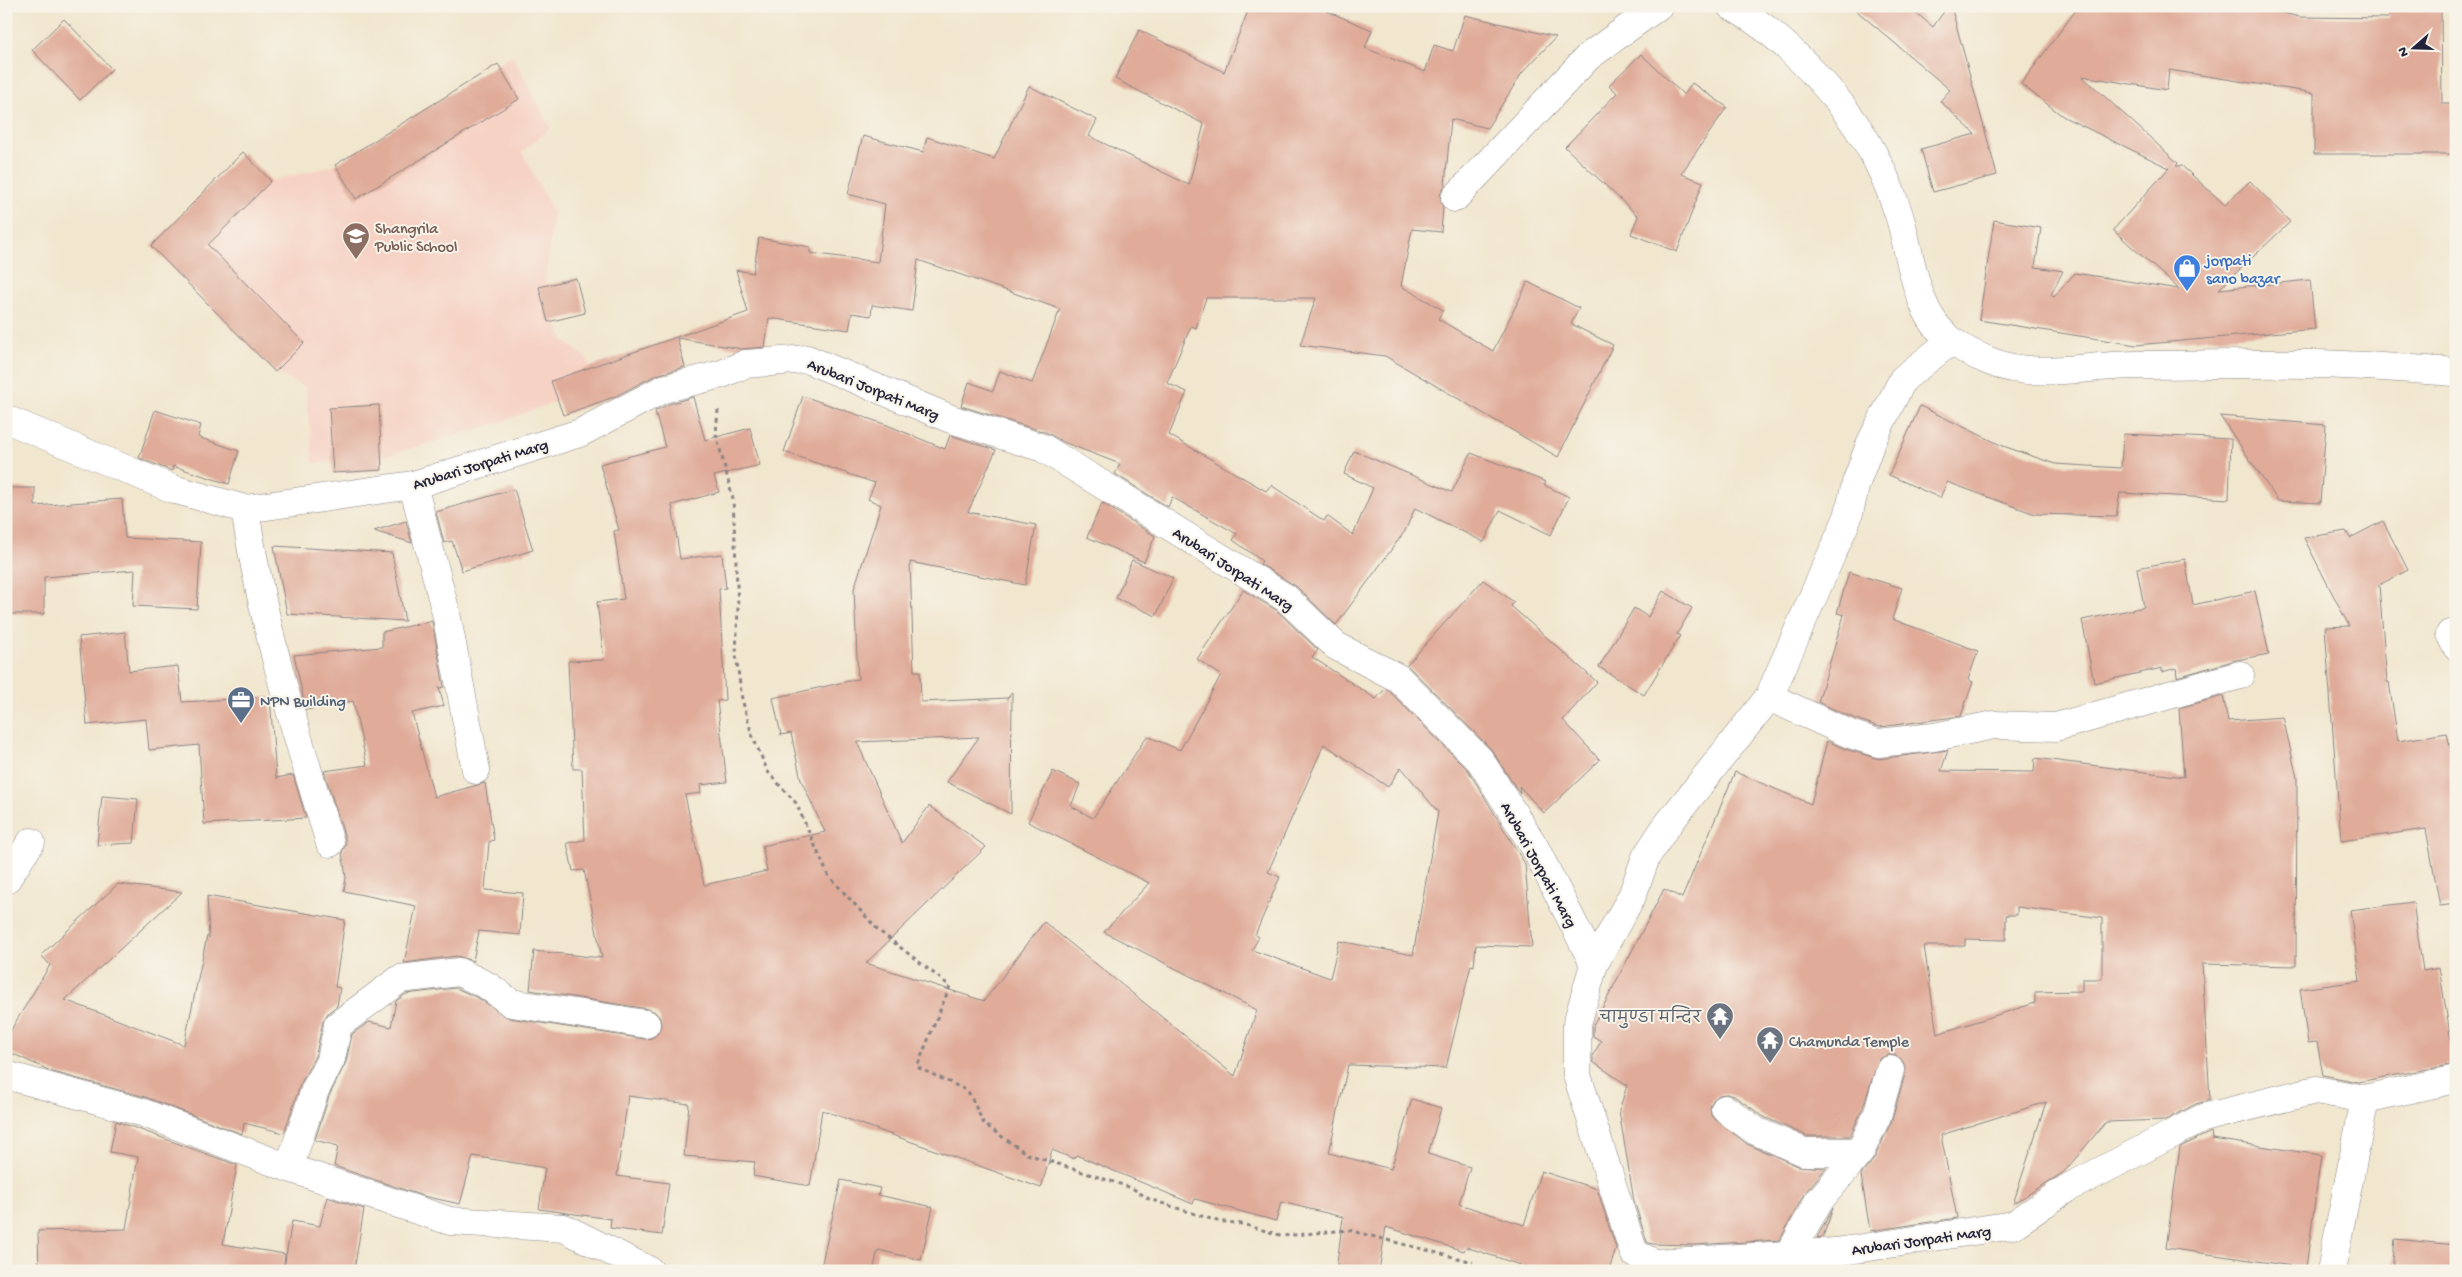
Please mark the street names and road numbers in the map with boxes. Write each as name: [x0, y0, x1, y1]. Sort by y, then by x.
street label: Arubari Jorpati Marg: [804, 356, 941, 426]
street label: Arubari Jorpati Marg: [411, 437, 551, 496]
street label: Arubari Jorpati Marg: [1168, 525, 1296, 617]
street label: Arubari Jorpati Marg: [1495, 800, 1579, 932]
street label: Arubari Jorpati Marg: [1851, 1223, 1992, 1262]

